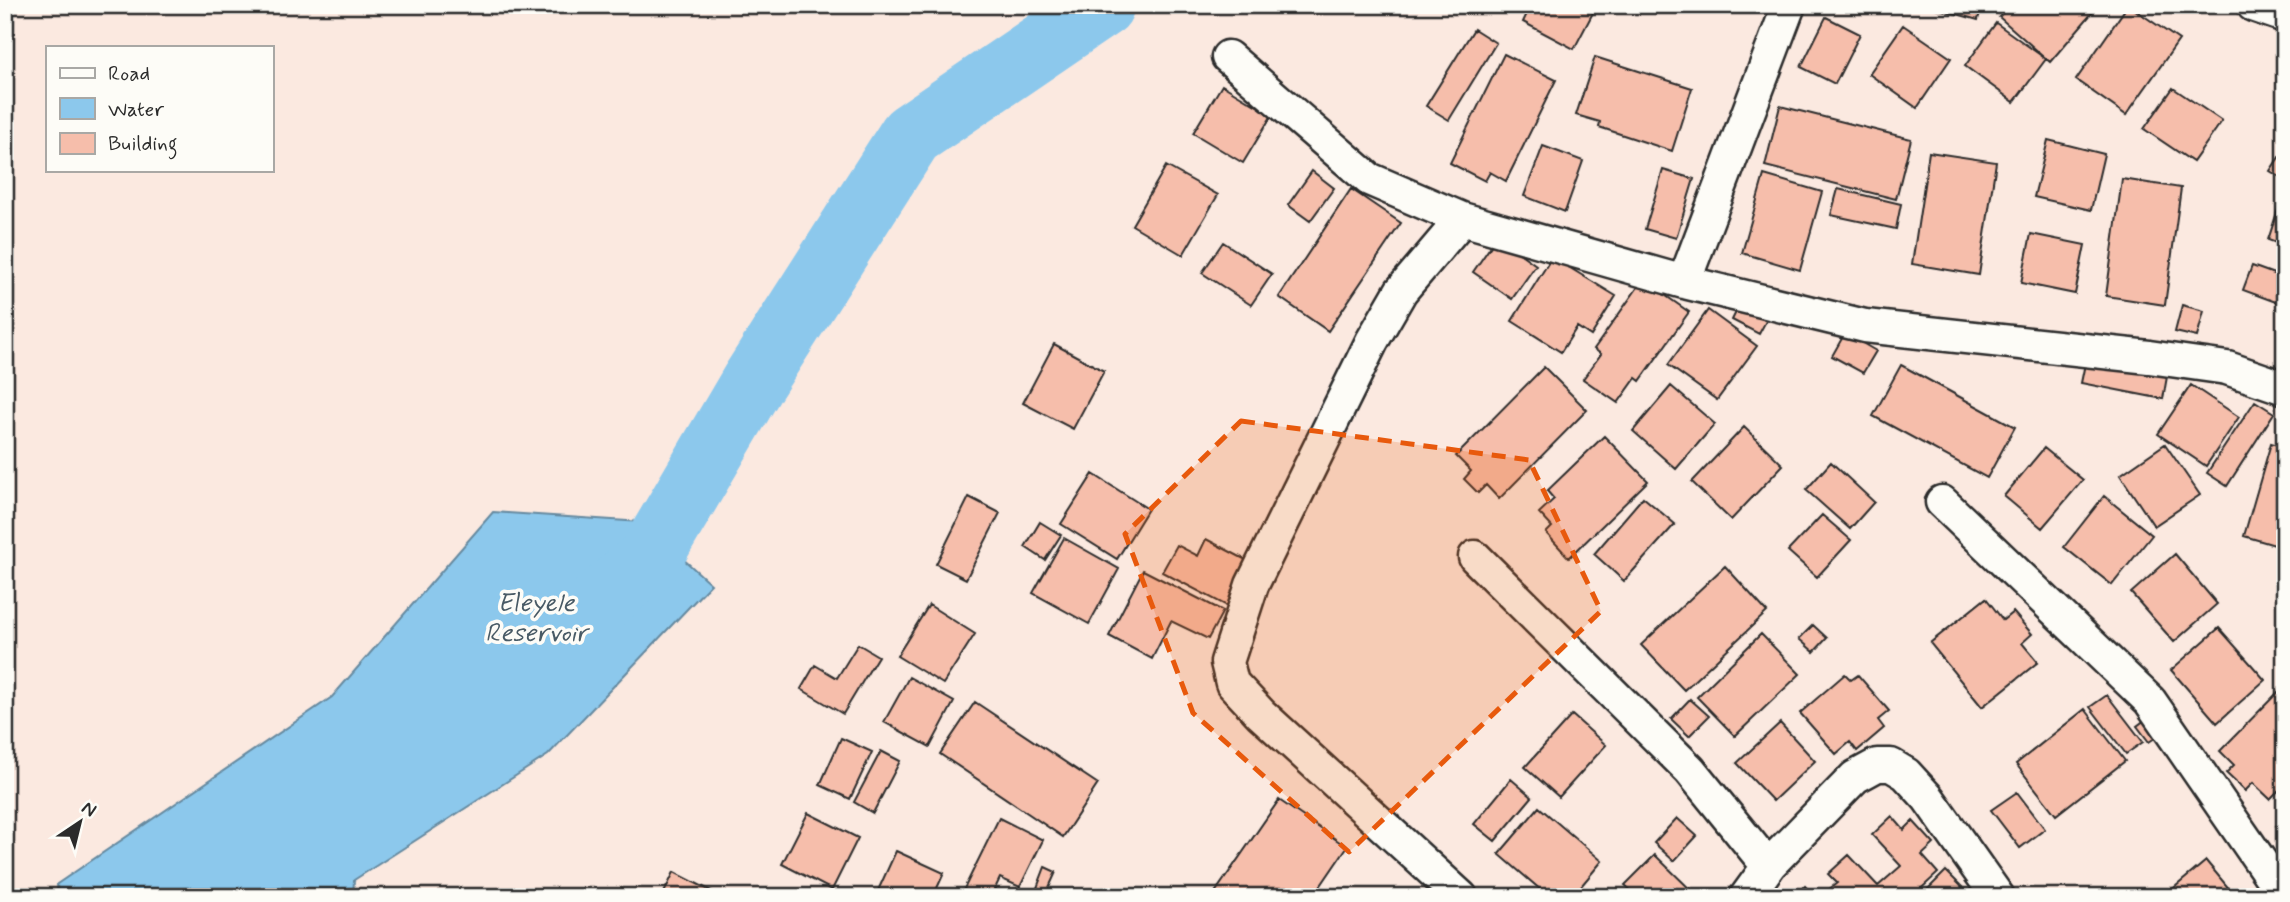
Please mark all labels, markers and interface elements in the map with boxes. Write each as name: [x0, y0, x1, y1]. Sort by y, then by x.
legend: [46, 46, 273, 172]
text: Road: [108, 60, 150, 88]
text: Water: [108, 96, 164, 124]
text: Building: [108, 130, 178, 160]
water label: Eleyele Reservoir: [485, 587, 590, 651]
north arrow: [46, 786, 116, 856]
text: N: [77, 795, 101, 823]

